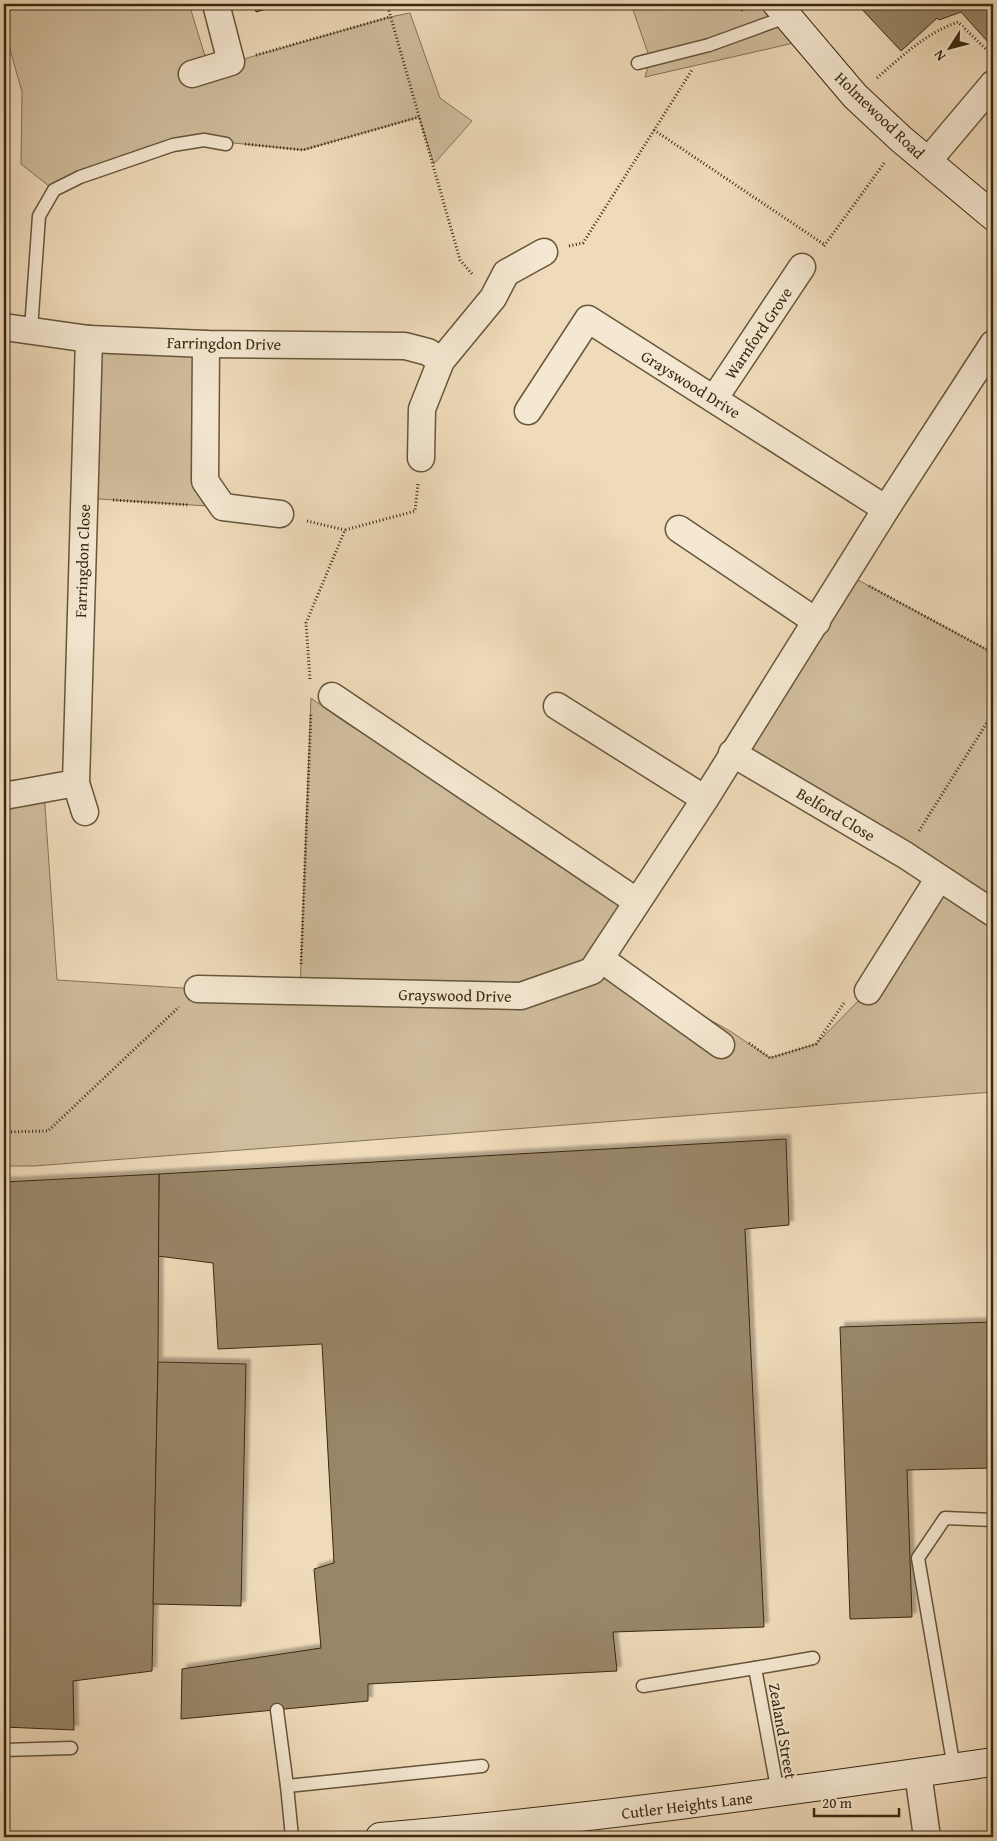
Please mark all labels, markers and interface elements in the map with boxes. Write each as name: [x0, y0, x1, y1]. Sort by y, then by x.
north arrow: [924, 22, 974, 72]
text: N: [928, 45, 950, 65]
street label: Holmewood Road: [830, 66, 931, 165]
street label: Warnford Grove: [718, 282, 798, 384]
street label: Farringdon Drive: [167, 330, 281, 356]
street label: Grayswood Drive: [637, 344, 745, 424]
street label: Farringdon Close: [68, 504, 96, 618]
street label: Belford Close: [792, 781, 880, 847]
street label: Grayswood Drive: [398, 982, 512, 1008]
street label: Zealand Street: [763, 1681, 803, 1781]
street label: Cutler Heights Lane: [620, 1785, 754, 1825]
scale bar: [814, 1786, 900, 1818]
text: 20 m: [822, 1792, 853, 1813]

